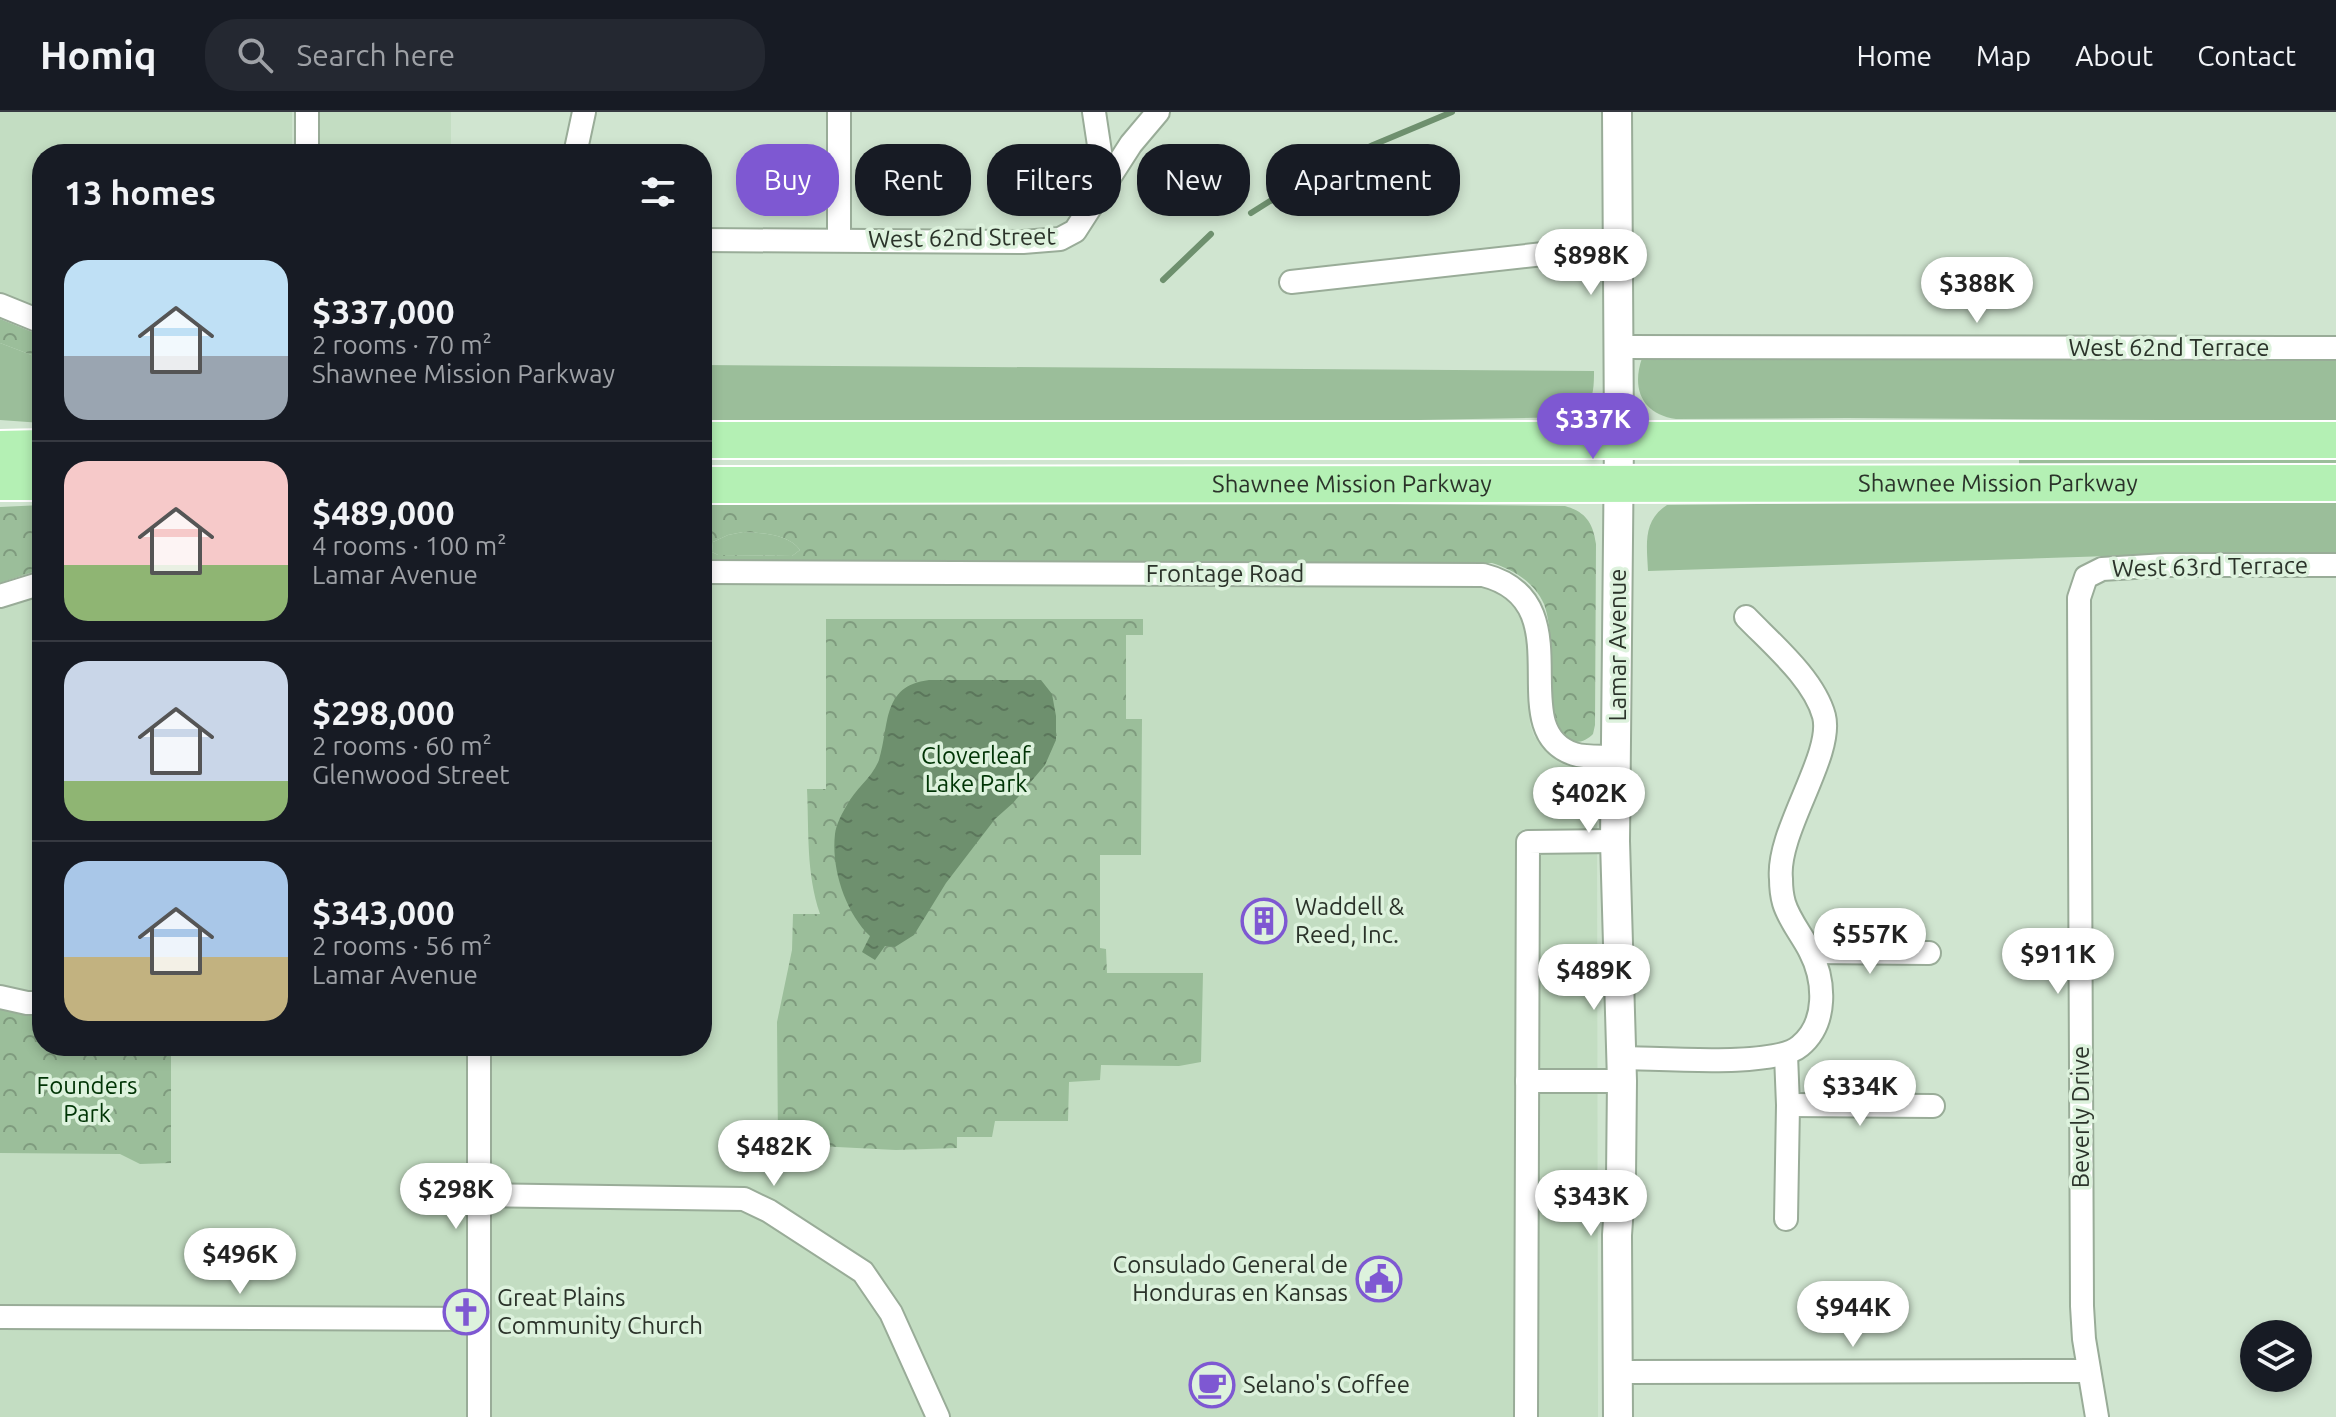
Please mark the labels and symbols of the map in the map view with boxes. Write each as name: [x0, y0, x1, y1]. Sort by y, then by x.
street label: West 62nd Street: [868, 222, 1057, 253]
pin: $898K: [1535, 229, 1647, 297]
pin: $388K: [1921, 257, 2033, 325]
street label: West 62nd Terrace: [2068, 334, 2270, 361]
pin: $337K: [1537, 393, 1649, 461]
street label: Shawnee Mission Parkway: [1858, 469, 2138, 497]
street label: Shawnee Mission Parkway: [1212, 470, 1492, 497]
street label: West 63rd Terrace: [2112, 551, 2308, 582]
street label: Frontage Road: [1146, 560, 1304, 587]
street label: Lamar Avenue: [1604, 568, 1631, 722]
park label: Cloverleaf Lake Park: [921, 742, 1032, 797]
pin: $402K: [1533, 767, 1645, 835]
place label: Waddell & Reed, Inc.: [1295, 893, 1404, 948]
building icon: Waddell & Reed, Inc.: [1240, 897, 1288, 945]
pin: $557K: [1814, 908, 1926, 976]
pin: $911K: [2002, 928, 2114, 996]
pin: $489K: [1538, 944, 1650, 1012]
street label: Beverly Drive: [2067, 1046, 2094, 1188]
pin: $334K: [1804, 1060, 1916, 1128]
park label: Founders Park: [37, 1072, 137, 1127]
pin: $482K: [718, 1120, 830, 1188]
pin: $298K: [400, 1163, 512, 1231]
pin: $343K: [1535, 1170, 1647, 1238]
pin: $496K: [184, 1228, 296, 1296]
place label: Consulado General de Honduras en Kansas: [1113, 1251, 1348, 1306]
public building icon: Consulado General de Honduras en Kansas: [1355, 1255, 1403, 1303]
pin: $944K: [1797, 1281, 1909, 1349]
place label: Great Plains Community Church: [497, 1284, 703, 1339]
church icon: Great Plains Community Church: [442, 1288, 490, 1336]
cafe icon: Selano's Coffee: [1188, 1361, 1236, 1409]
place label: Selano's Coffee: [1243, 1371, 1410, 1398]

